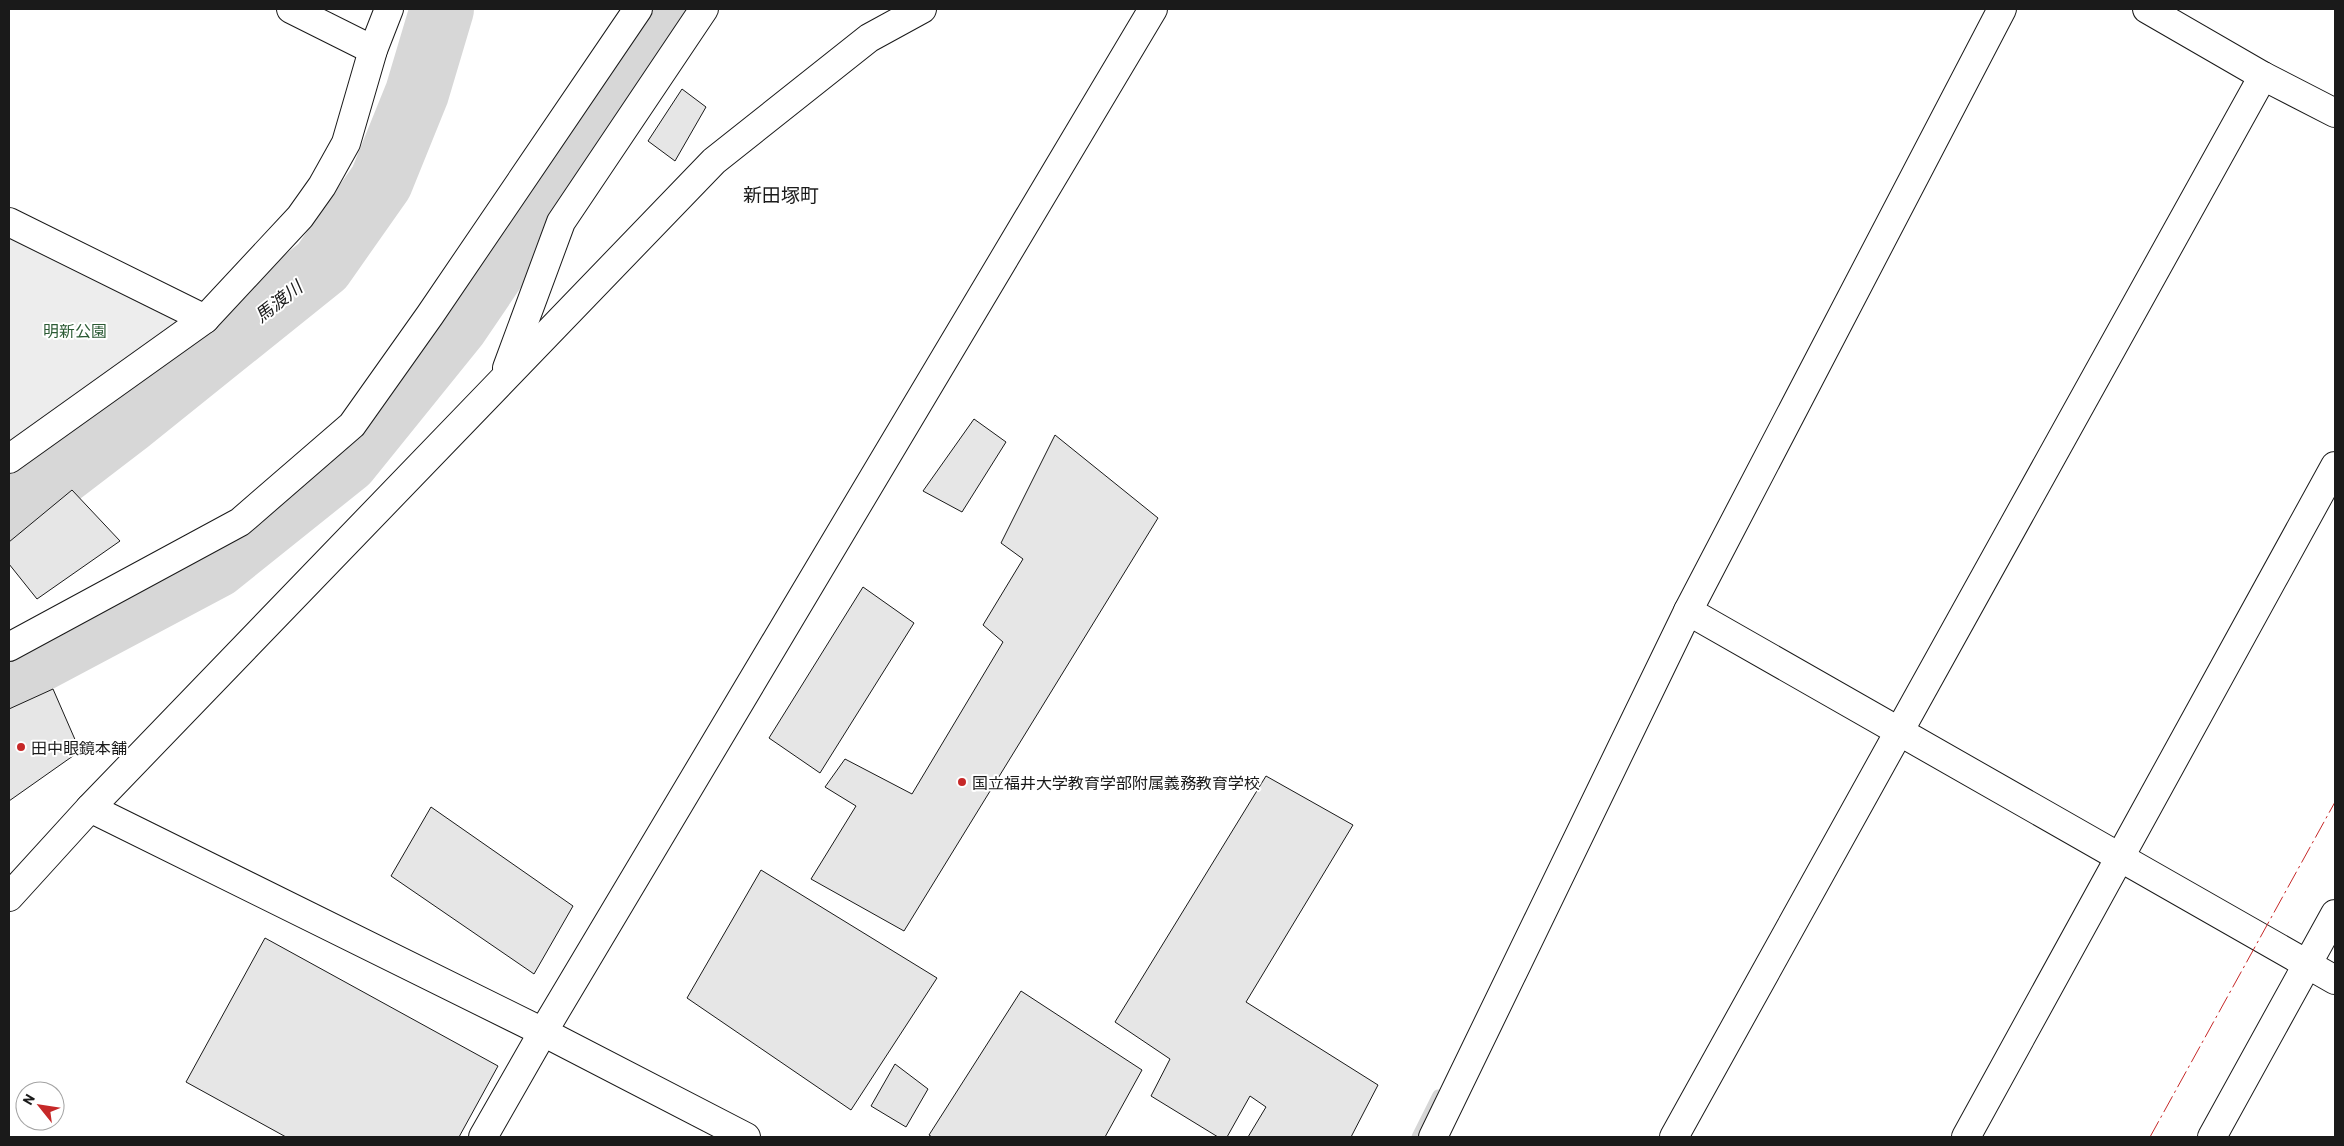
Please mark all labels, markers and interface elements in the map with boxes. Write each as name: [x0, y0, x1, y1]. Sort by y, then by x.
district label: 新田塚町: [743, 183, 819, 206]
water label: 馬渡川: [250, 274, 308, 326]
park label: 明新公園: [43, 321, 107, 340]
place label: 田中眼鏡本舗: [31, 738, 127, 757]
marker: 田中眼鏡本舗: [15, 741, 27, 753]
place label: 国立福井大学教育学部附属義務教育学校: [972, 773, 1260, 792]
marker: 国立福井大学教育学部附属義務教育学校: [956, 776, 968, 788]
north arrow: [15, 1081, 65, 1131]
text: N: [19, 1091, 38, 1108]

